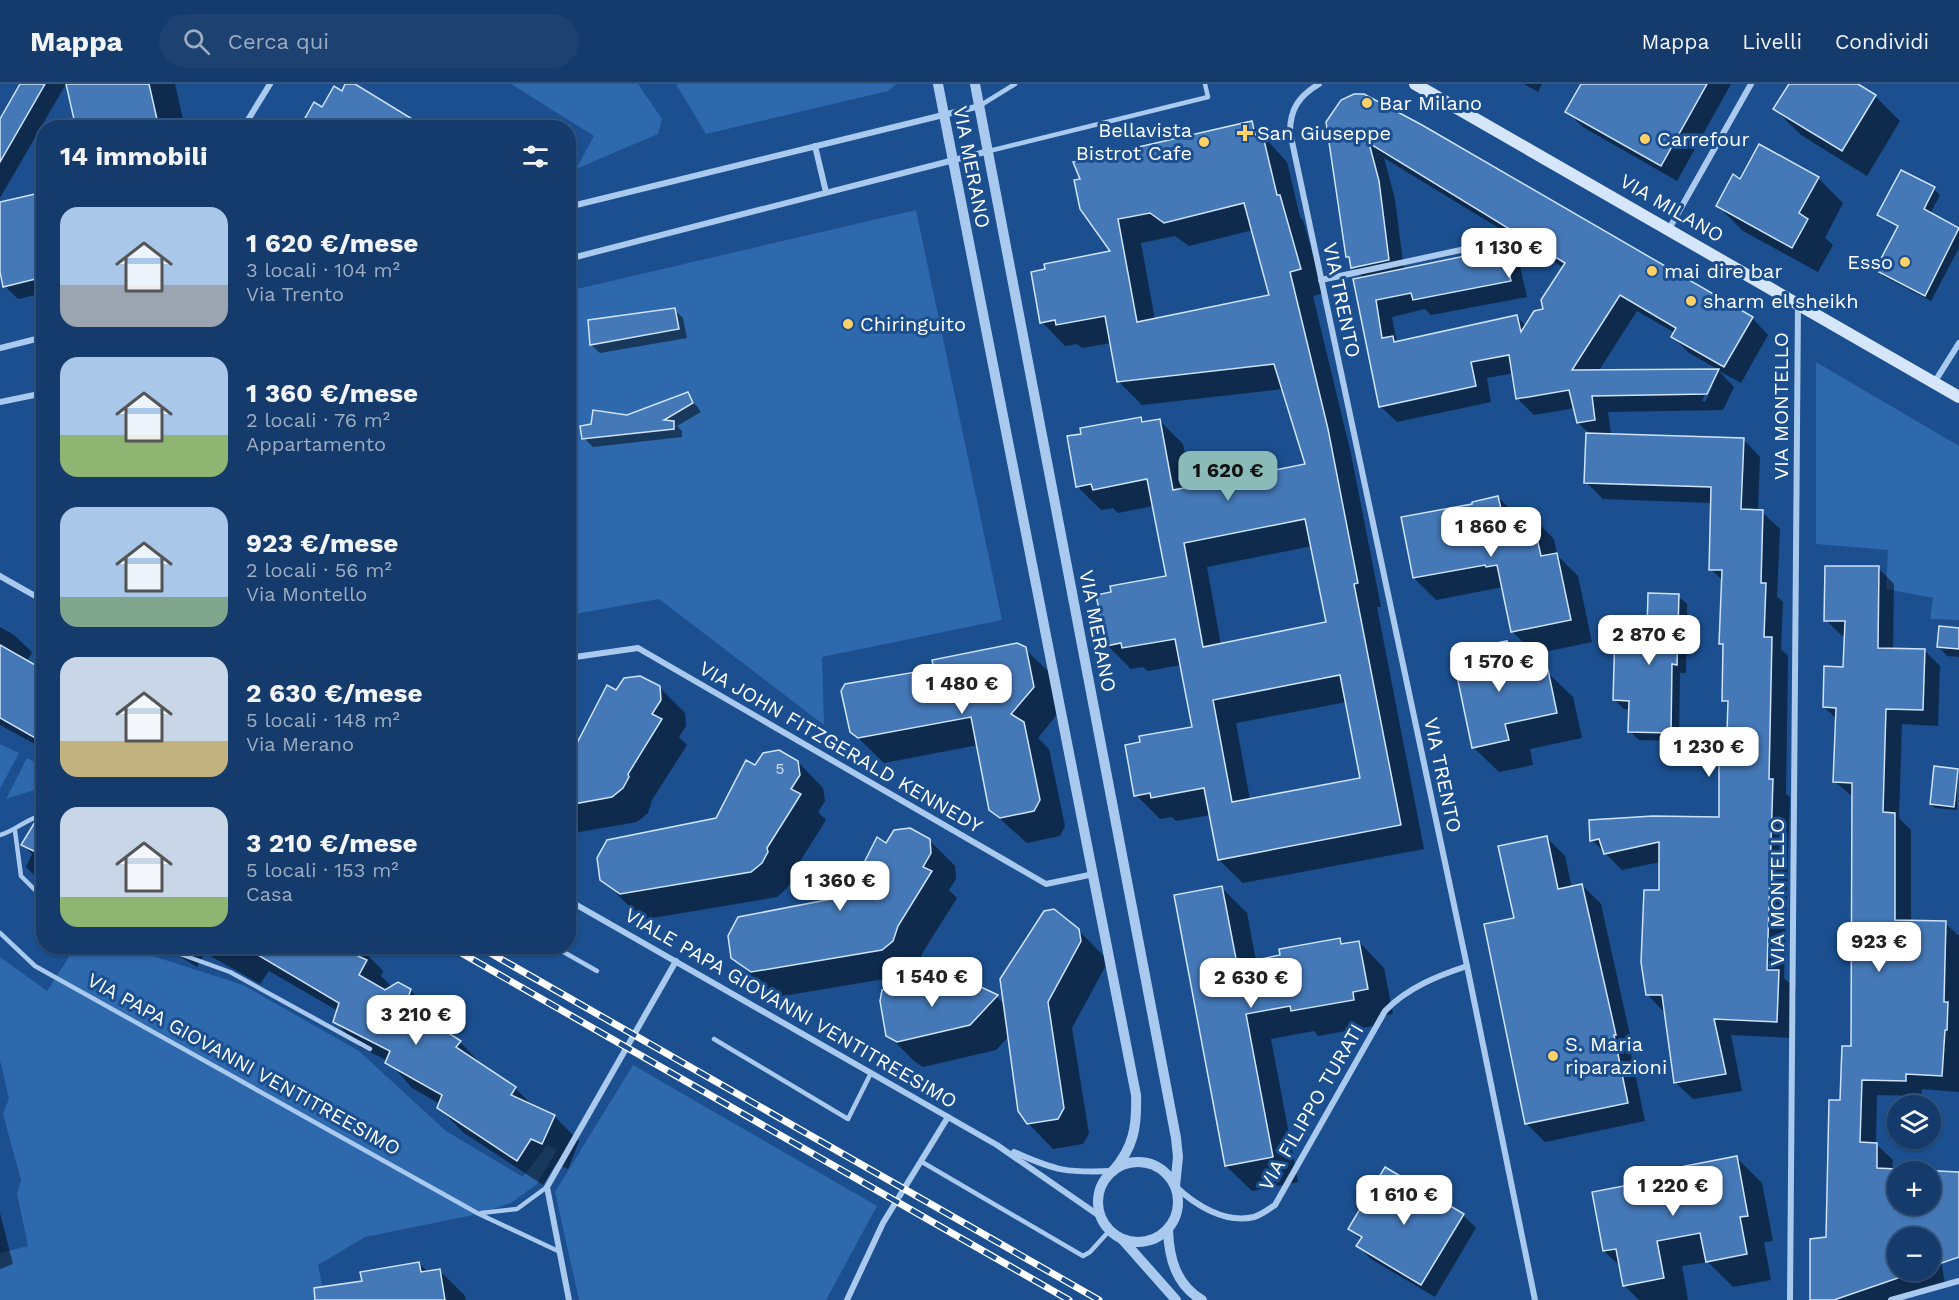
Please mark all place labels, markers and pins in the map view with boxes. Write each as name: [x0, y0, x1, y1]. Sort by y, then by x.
place label: Bar Milano: [1379, 91, 1482, 115]
marker: Bar Milano: [1360, 96, 1374, 110]
place label: Bellavista Bistrot Cafe: [1076, 118, 1192, 165]
place label: San Giuseppe: [1257, 121, 1391, 145]
marker: San Giuseppe: [1238, 126, 1252, 140]
place label: Carrefour: [1657, 127, 1750, 151]
marker: Carrefour: [1638, 132, 1652, 146]
marker: Bellavista Bistrot Cafe: [1197, 135, 1211, 149]
pin: 1 130 €: [1454, 228, 1564, 279]
place label: Esso: [1847, 250, 1893, 274]
marker: Esso: [1898, 255, 1912, 269]
place label: mai dire bar: [1664, 259, 1783, 283]
marker: mai dire bar: [1645, 264, 1659, 278]
place label: sharm el sheikh: [1703, 289, 1859, 313]
marker: sharm el sheikh: [1684, 294, 1698, 308]
place label: Chiringuito: [860, 312, 966, 336]
marker: Chiringuito: [841, 317, 855, 331]
pin: 1 620 €: [1173, 451, 1283, 502]
pin: 1 860 €: [1436, 507, 1546, 558]
pin: 2 870 €: [1594, 615, 1704, 666]
pin: 1 570 €: [1444, 642, 1554, 693]
pin: 1 480 €: [907, 664, 1017, 715]
pin: 1 230 €: [1654, 727, 1764, 778]
pin: 1 360 €: [785, 861, 895, 912]
pin: 923 €: [1837, 922, 1921, 973]
pin: 1 540 €: [877, 957, 987, 1008]
pin: 2 630 €: [1196, 958, 1306, 1009]
pin: 3 210 €: [361, 995, 471, 1046]
place label: S. Maria riparazioni: [1565, 1032, 1667, 1079]
marker: S. Maria riparazioni: [1546, 1049, 1560, 1063]
pin: 1 220 €: [1618, 1166, 1728, 1217]
pin: 1 610 €: [1349, 1175, 1459, 1226]

